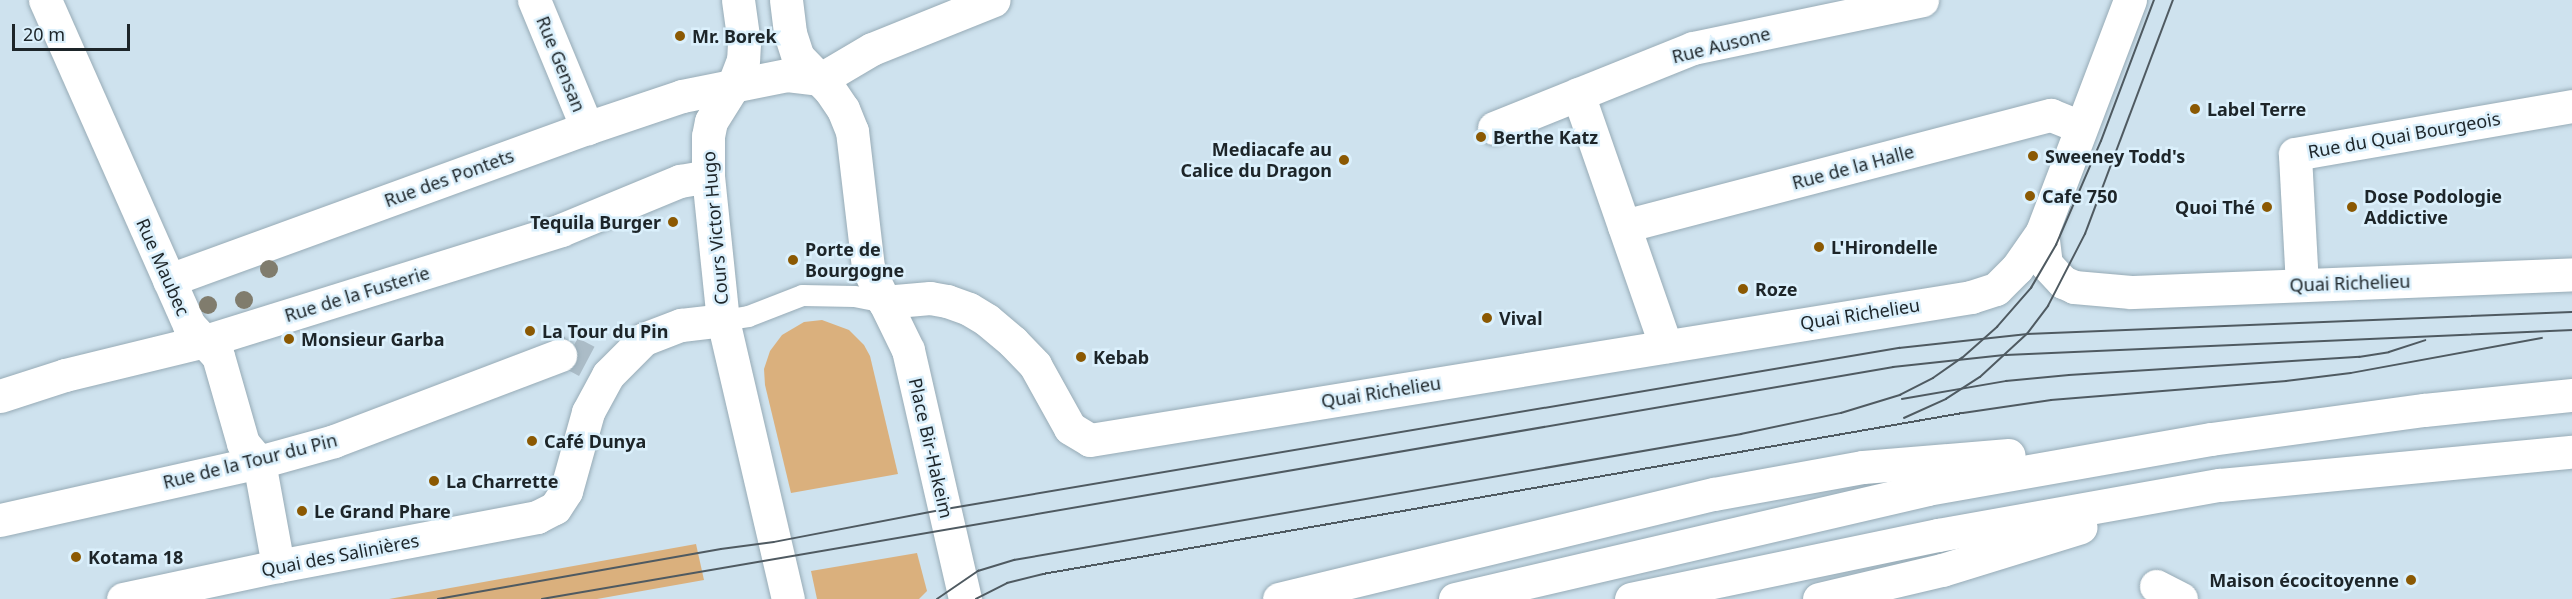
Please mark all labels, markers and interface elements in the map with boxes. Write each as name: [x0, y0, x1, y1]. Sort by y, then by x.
scale bar: [15, 12, 134, 50]
street label: Rue Gensan: [532, 13, 590, 115]
text: 20 m: [23, 22, 65, 46]
street label: Rue Ausone: [1670, 22, 1772, 68]
place label: Mr. Borek: [692, 25, 777, 47]
marker: Mr. Borek: [673, 29, 687, 43]
place label: Label Terre: [2207, 98, 2306, 120]
marker: Label Terre: [2188, 102, 2202, 116]
street label: Rue du Quai Bourgeois: [2306, 107, 2502, 163]
place label: Berthe Katz: [1493, 126, 1598, 148]
marker: Berthe Katz: [1474, 130, 1488, 144]
place label: Mediacafe au Calice du Dragon: [1180, 139, 1332, 182]
street label: Rue de la Halle: [1790, 140, 1916, 194]
street label: Rue des Pontets: [381, 145, 517, 211]
place label: Sweeney Todd's: [2045, 145, 2185, 167]
marker: Sweeney Todd's: [2026, 149, 2040, 163]
street label: Cours Victor Hugo: [698, 150, 732, 306]
marker: Mediacafe au Calice du Dragon: [1337, 153, 1351, 167]
place label: Cafe 750: [2042, 185, 2118, 207]
place label: Dose Podologie Addictive: [2364, 186, 2502, 228]
marker: Cafe 750: [2023, 189, 2037, 203]
place label: Quoi Thé: [2175, 196, 2255, 218]
marker: Quoi Thé: [2260, 200, 2274, 214]
marker: Dose Podologie Addictive: [2345, 200, 2359, 214]
place label: Tequila Burger: [530, 211, 661, 233]
street label: Rue Maubec: [132, 215, 194, 319]
marker: Tequila Burger: [666, 215, 680, 229]
place label: L'Hirondelle: [1831, 236, 1938, 258]
place label: Porte de Bourgogne: [805, 239, 904, 282]
marker: L'Hirondelle: [1812, 240, 1826, 254]
marker: Porte de Bourgogne: [786, 253, 800, 267]
street label: Rue de la Fusterie: [282, 262, 432, 326]
street label: Quai Richelieu: [2289, 270, 2411, 296]
place label: Roze: [1755, 278, 1797, 300]
marker: Roze: [1736, 282, 1750, 296]
street label: Quai Richelieu: [1799, 294, 1921, 334]
place label: Vival: [1499, 307, 1543, 329]
marker: Vival: [1480, 311, 1494, 325]
place label: La Tour du Pin: [542, 320, 668, 342]
marker: La Tour du Pin: [523, 324, 537, 338]
place label: Monsieur Garba: [301, 328, 445, 350]
marker: Monsieur Garba: [282, 332, 296, 346]
place label: Kebab: [1093, 346, 1149, 368]
marker: Kebab: [1074, 350, 1088, 364]
street label: Quai Richelieu: [1320, 372, 1442, 412]
street label: Place Bir-Hakeim: [904, 376, 958, 520]
street label: Rue de la Tour du Pin: [161, 429, 339, 493]
place label: Café Dunya: [544, 430, 646, 452]
marker: Café Dunya: [525, 434, 539, 448]
place label: La Charrette: [446, 470, 558, 492]
marker: La Charrette: [427, 474, 441, 488]
place label: Le Grand Phare: [314, 500, 451, 522]
marker: Le Grand Phare: [295, 504, 309, 518]
street label: Quai des Salinières: [259, 529, 421, 581]
place label: Kotama 18: [88, 546, 183, 568]
marker: Kotama 18: [69, 550, 83, 564]
place label: Maison écocitoyenne: [2209, 569, 2399, 591]
marker: Maison écocitoyenne: [2404, 573, 2418, 587]

